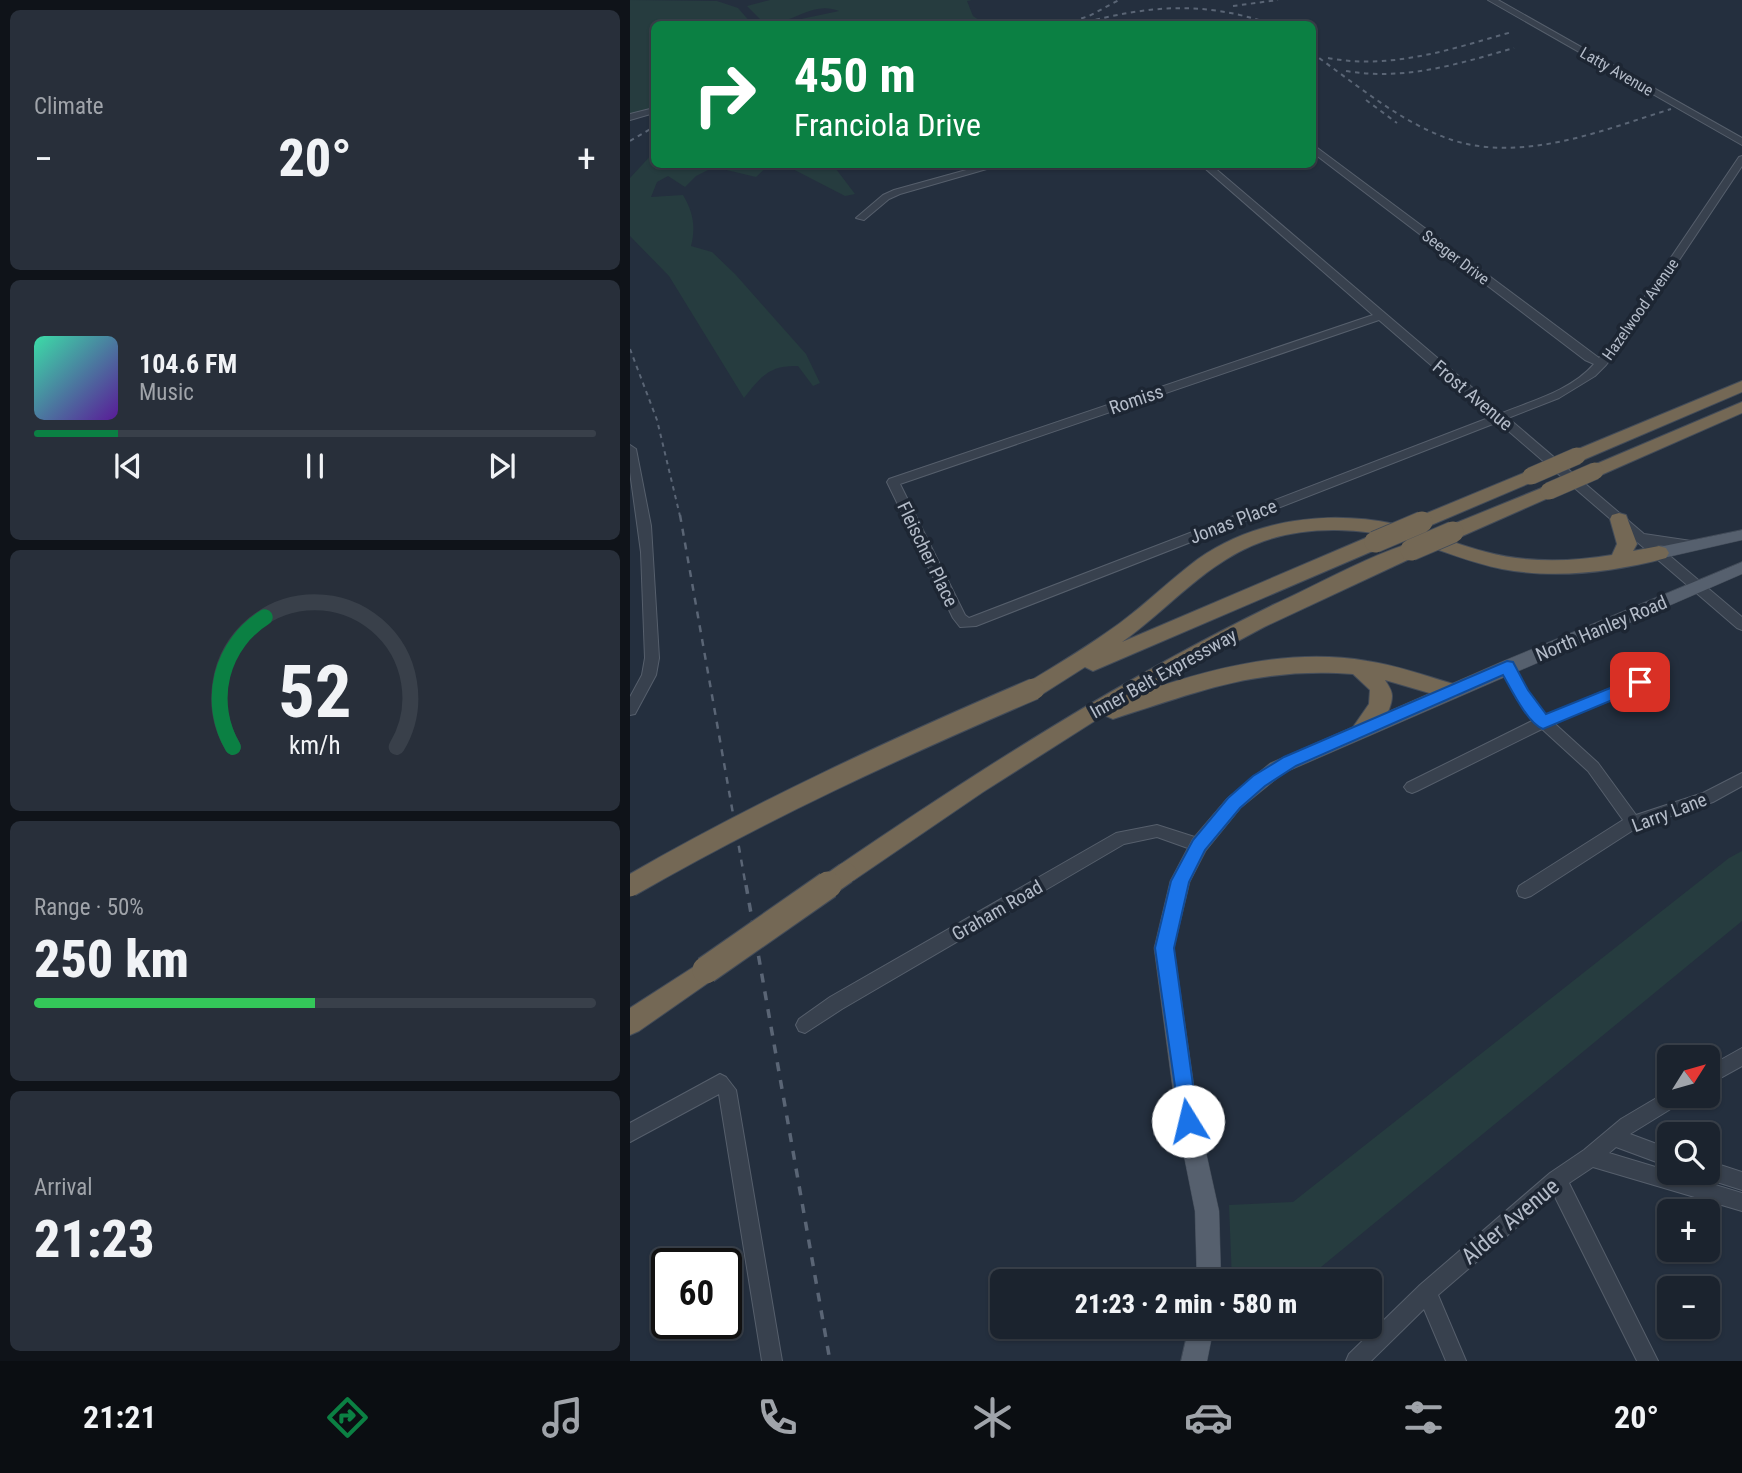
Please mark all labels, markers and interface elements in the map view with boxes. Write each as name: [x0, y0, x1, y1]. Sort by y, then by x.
street label: Latty Avenue: [1577, 43, 1657, 100]
text: 450 m: [794, 47, 916, 104]
icon: right: [679, 49, 770, 140]
text: Climate: [34, 93, 104, 120]
text: Franciola Drive: [794, 106, 981, 144]
text: 20°: [278, 128, 352, 189]
text: −: [34, 137, 53, 181]
text: +: [577, 137, 596, 181]
street label: Seeger Drive: [1418, 226, 1493, 289]
street label: Hazelwood Avenue: [1598, 255, 1683, 364]
text: 104.6 FM: [139, 349, 237, 379]
street label: Frost Avenue: [1428, 355, 1517, 436]
text: Music: [139, 379, 194, 406]
street label: Romiss: [1106, 380, 1166, 419]
icon: previous: [109, 447, 147, 485]
icon: pause: [296, 447, 334, 485]
icon: next: [483, 447, 521, 485]
street label: Jonas Place: [1186, 494, 1280, 549]
street label: Fleischer Place: [892, 498, 963, 611]
street label: North Hanley Road: [1532, 590, 1670, 666]
street label: Inner Belt Expressway: [1086, 624, 1241, 723]
text: 52: [278, 649, 352, 735]
pin: [1610, 652, 1670, 712]
icon: arrive: [1621, 663, 1659, 701]
text: km/h: [289, 730, 341, 759]
street label: Larry Lane: [1628, 788, 1710, 837]
street label: Graham Road: [948, 875, 1047, 946]
text: Range · 50%: [34, 894, 144, 921]
text: 250 km: [34, 929, 189, 990]
north arrow: [1657, 1045, 1720, 1108]
map controls: [1657, 1045, 1720, 1339]
position arrow: [1151, 1084, 1225, 1158]
button: search: [1657, 1122, 1720, 1185]
street label: Alder Avenue: [1456, 1173, 1565, 1270]
text: Arrival: [34, 1174, 93, 1201]
button: +: [1657, 1199, 1720, 1262]
text: 21:23: [34, 1209, 154, 1270]
speed limit sign: 60: [651, 1248, 742, 1339]
button: −: [1657, 1276, 1720, 1339]
text: 21:23 · 2 min · 580 m: [1075, 1289, 1297, 1319]
icon: directions: [323, 1393, 372, 1442]
icon: music: [538, 1393, 587, 1442]
icon: phone: [753, 1393, 802, 1442]
icon: climate: [968, 1393, 1017, 1442]
icon: car: [1184, 1393, 1233, 1442]
icon: filters: [1399, 1393, 1448, 1442]
text: 21:21: [83, 1398, 157, 1436]
text: 20°: [1614, 1398, 1659, 1436]

